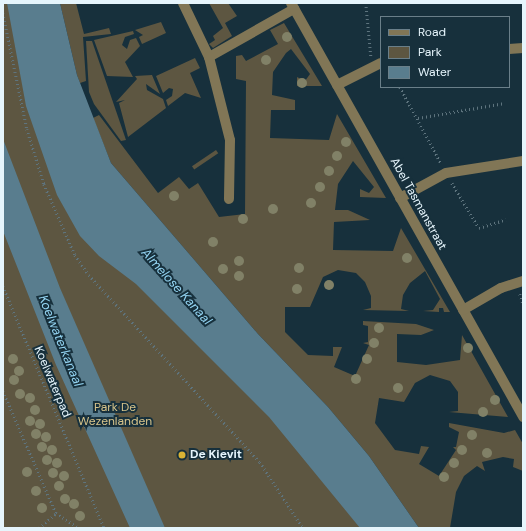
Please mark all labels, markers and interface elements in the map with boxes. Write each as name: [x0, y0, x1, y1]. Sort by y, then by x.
legend: [380, 16, 510, 88]
text: Road: [418, 24, 446, 40]
text: Park: [418, 44, 442, 60]
text: Water: [418, 64, 451, 80]
street label: Abel Tasmanstraat: [387, 155, 449, 253]
water label: Almelose Kanaal: [138, 245, 214, 329]
water label: Koelwaterkanaal: [35, 293, 85, 389]
street label: Koelwaterpad: [31, 344, 73, 420]
park label: Park De Wezenlanden: [78, 401, 152, 429]
place label: De Kievit: [190, 448, 242, 462]
marker: De Kievit: [177, 450, 187, 460]

